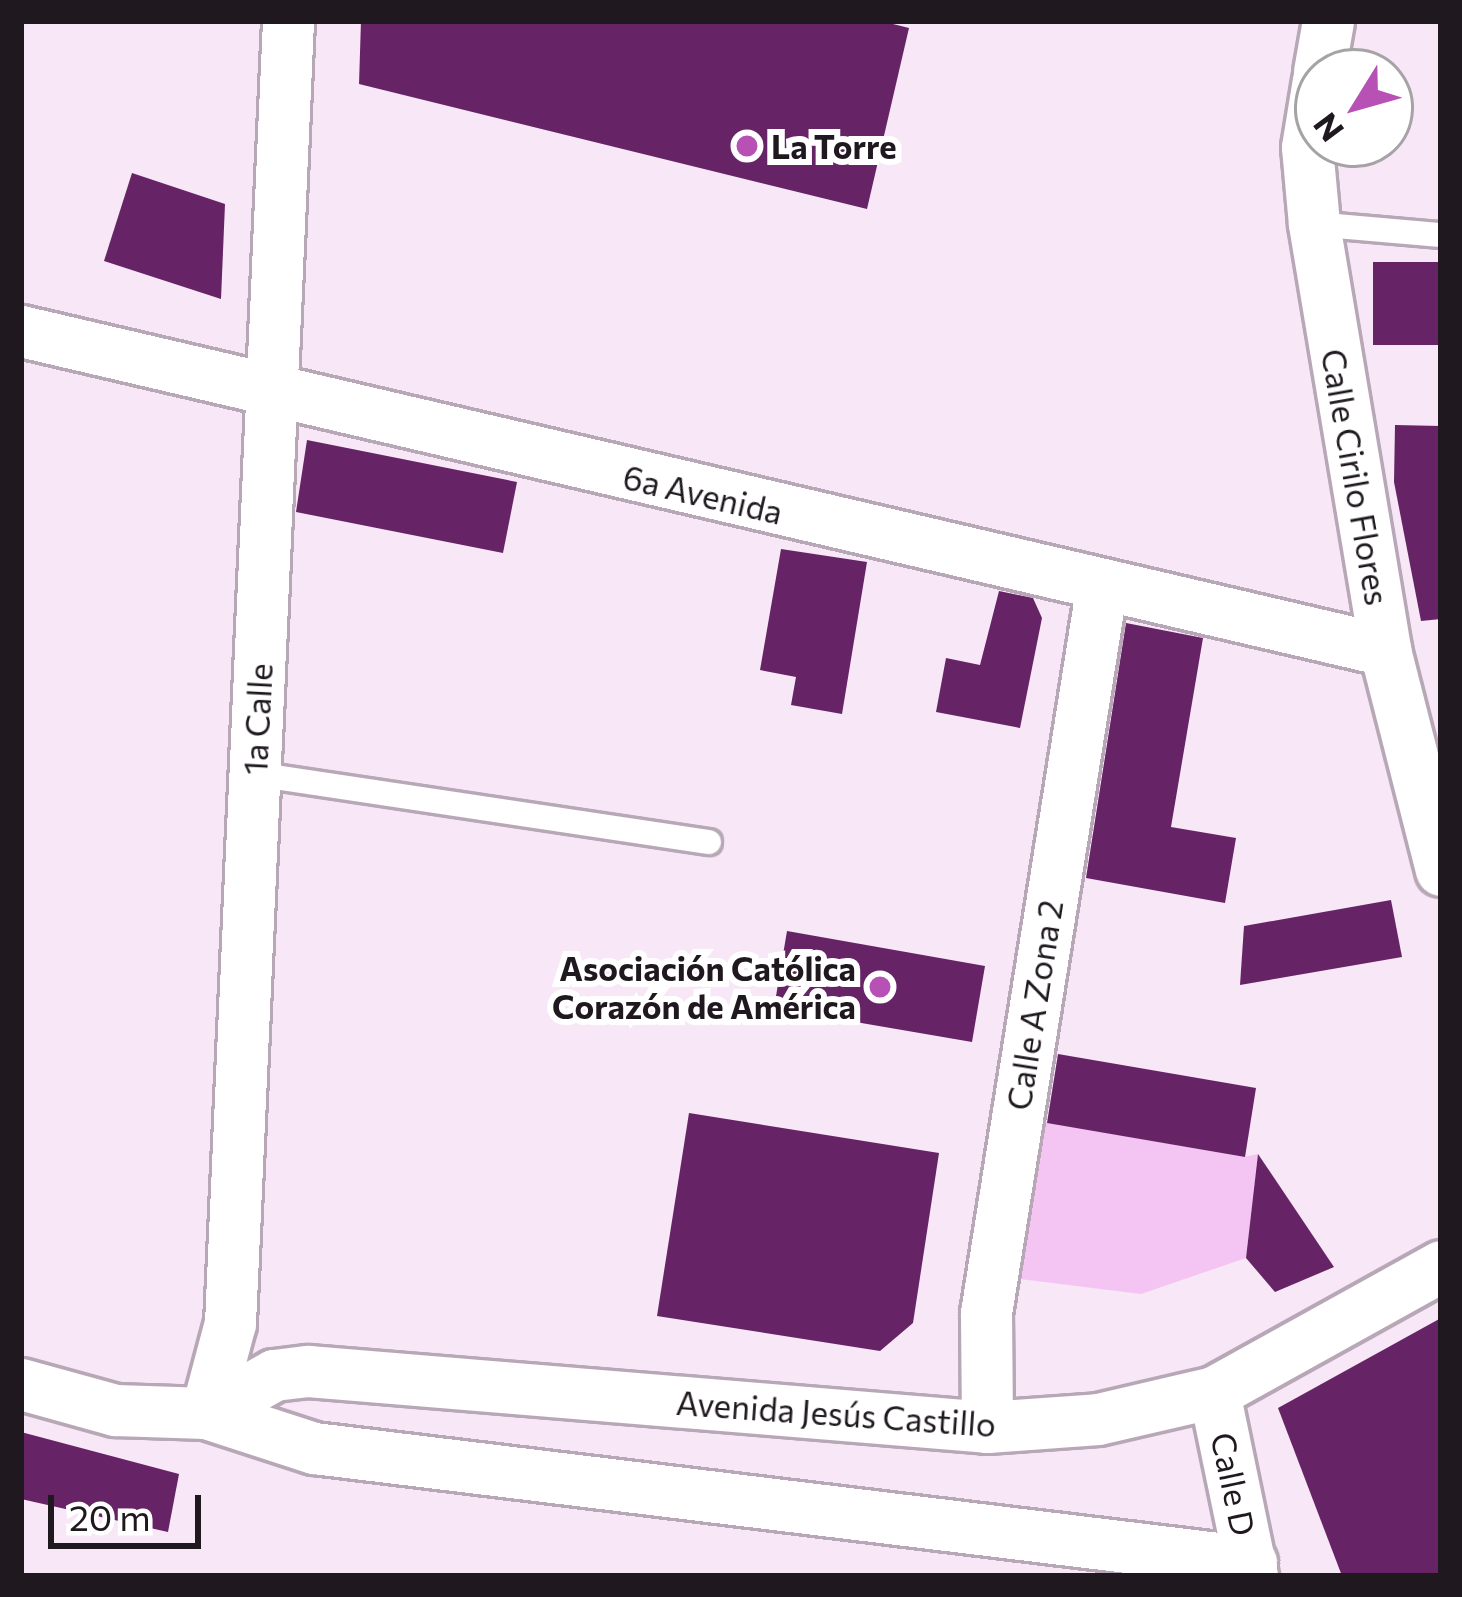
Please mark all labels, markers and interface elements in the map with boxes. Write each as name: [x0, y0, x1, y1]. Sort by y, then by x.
north arrow: [1294, 48, 1414, 168]
text: N: [1303, 106, 1351, 150]
place label: La Torre: [771, 126, 897, 166]
marker: La Torre: [734, 133, 760, 159]
street label: Calle Cirilo Flores: [1314, 346, 1398, 608]
street label: 6a Avenida: [619, 456, 787, 532]
street label: 1a Calle: [234, 662, 280, 776]
street label: Calle A Zona 2: [998, 897, 1070, 1113]
place label: Asociación Católica Corazón de América: [552, 948, 856, 1026]
marker: Asociación Católica Corazón de América: [867, 974, 893, 1000]
street label: Avenida Jesús Castillo: [675, 1382, 997, 1444]
street label: Calle D: [1204, 1429, 1264, 1539]
scale bar: [54, 1471, 207, 1545]
text: 20 m: [69, 1494, 151, 1538]

